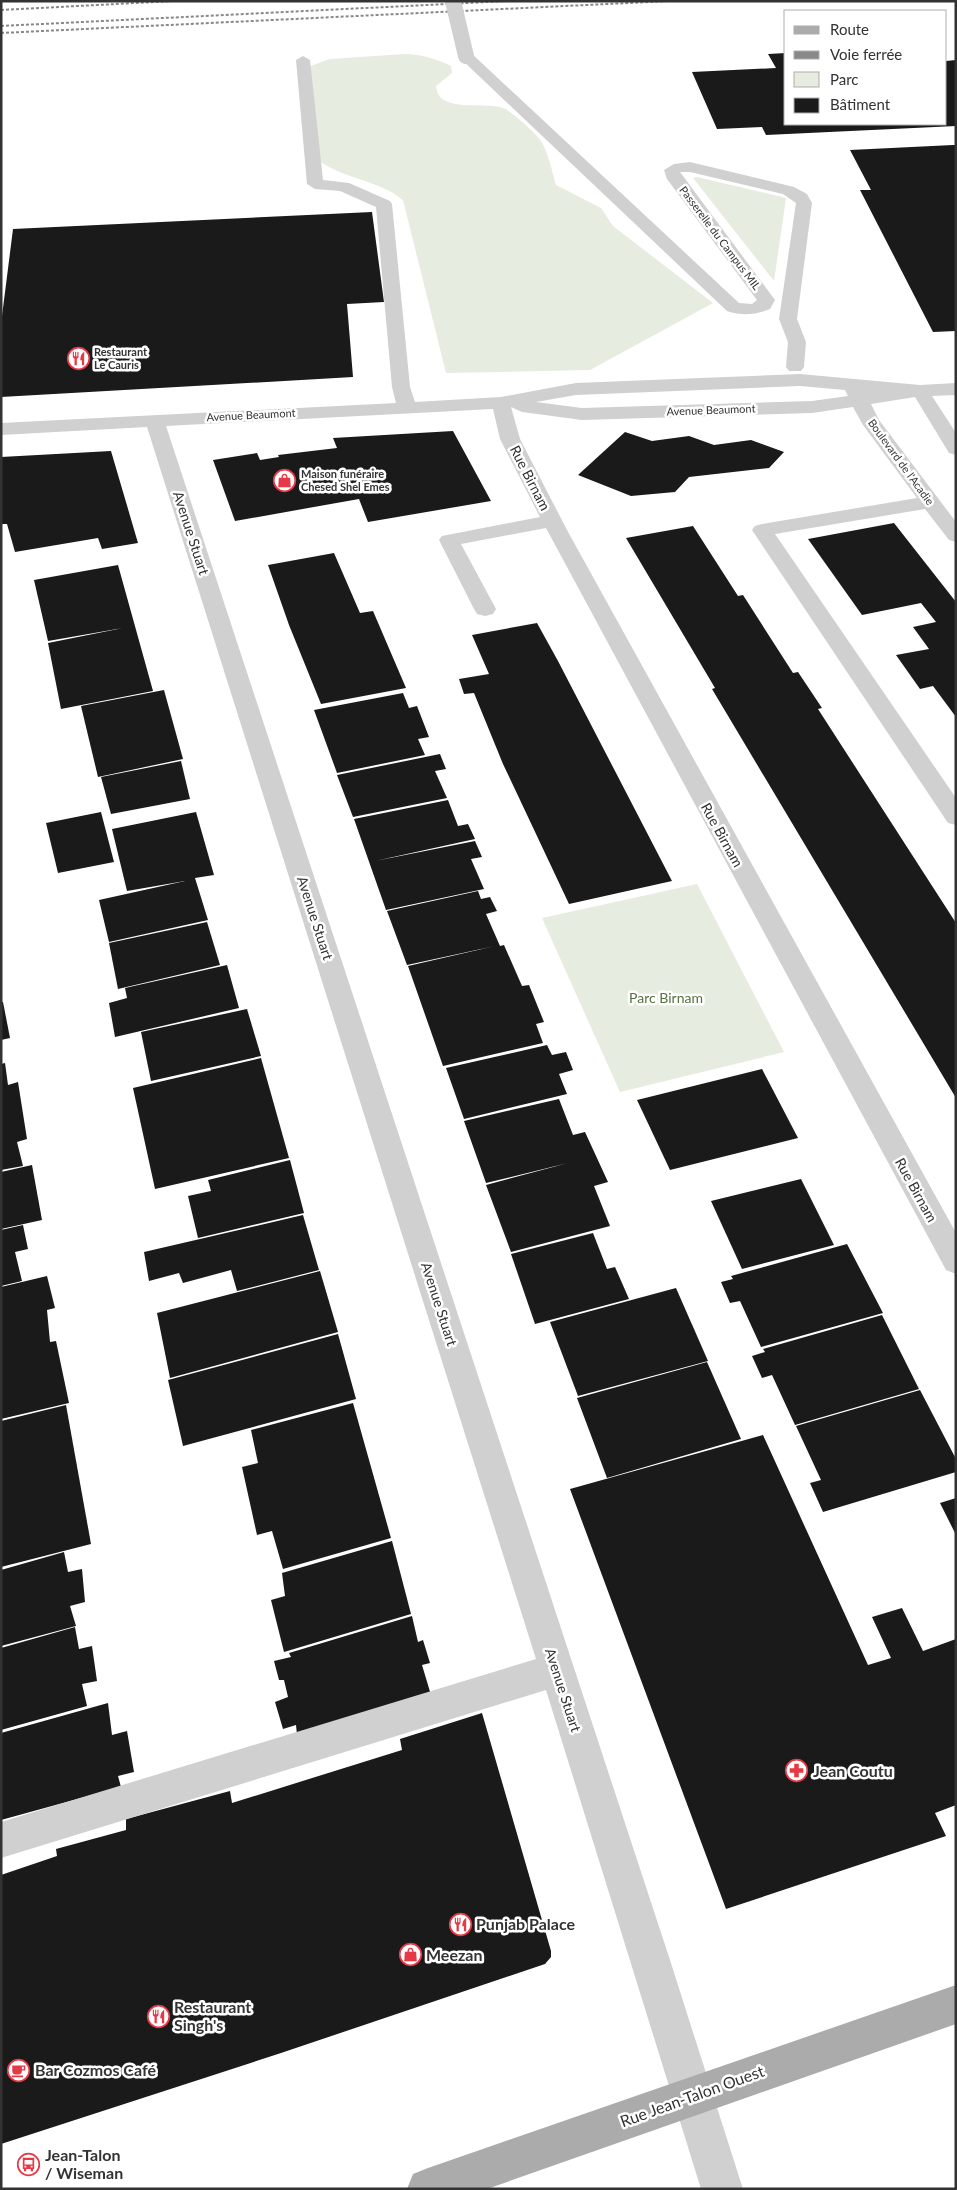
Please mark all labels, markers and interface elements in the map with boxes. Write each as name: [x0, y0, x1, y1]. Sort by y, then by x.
legend: [784, 10, 947, 125]
text: Route: [830, 20, 869, 38]
text: Voie ferrée: [830, 45, 902, 63]
text: Parc: [830, 70, 859, 88]
text: Bâtiment: [830, 95, 891, 113]
street label: Passerelle du Campus MIL: [677, 183, 764, 292]
place label: Restaurant Le Cauris: [94, 345, 148, 371]
restaurant icon: Restaurant Le Cauris: [66, 346, 90, 370]
street label: Avenue Beaumont: [666, 401, 756, 418]
street label: Avenue Beaumont: [206, 406, 296, 423]
street label: Boulevard de l'Acadie: [866, 416, 937, 507]
street label: Rue Birnam: [507, 442, 554, 513]
place label: Maison funéraire Chesed Shel Emes: [301, 467, 390, 493]
shop icon: Maison funéraire Chesed Shel Emes: [273, 468, 297, 492]
street label: Avenue Stuart: [170, 489, 213, 577]
street label: Rue Birnam: [698, 800, 747, 870]
street label: Avenue Stuart: [294, 874, 337, 962]
park label: Parc Birnam: [629, 989, 703, 1006]
street label: Rue Birnam: [892, 1155, 941, 1225]
street label: Avenue Stuart: [418, 1260, 461, 1348]
street label: Avenue Stuart: [542, 1646, 585, 1734]
pharmacy icon: Jean Coutu: [785, 1759, 809, 1783]
place label: Jean Coutu: [813, 1761, 893, 1780]
restaurant icon: Punjab Palace: [448, 1912, 472, 1936]
place label: Punjab Palace: [476, 1914, 576, 1933]
shop icon: Meezan: [398, 1943, 422, 1967]
place label: Meezan: [426, 1945, 482, 1964]
place label: Restaurant Singh's: [174, 1997, 251, 2034]
restaurant icon: Restaurant Singh's: [146, 2004, 170, 2028]
cafe icon: Bar Cozmos Café: [7, 2058, 31, 2082]
place label: Bar Cozmos Café: [35, 2060, 156, 2079]
street label: Rue Jean-Talon Ouest: [617, 2061, 767, 2130]
place label: Jean-Talon / Wiseman: [45, 2145, 123, 2182]
bus stop icon: Jean-Talon / Wiseman: [17, 2152, 41, 2176]

